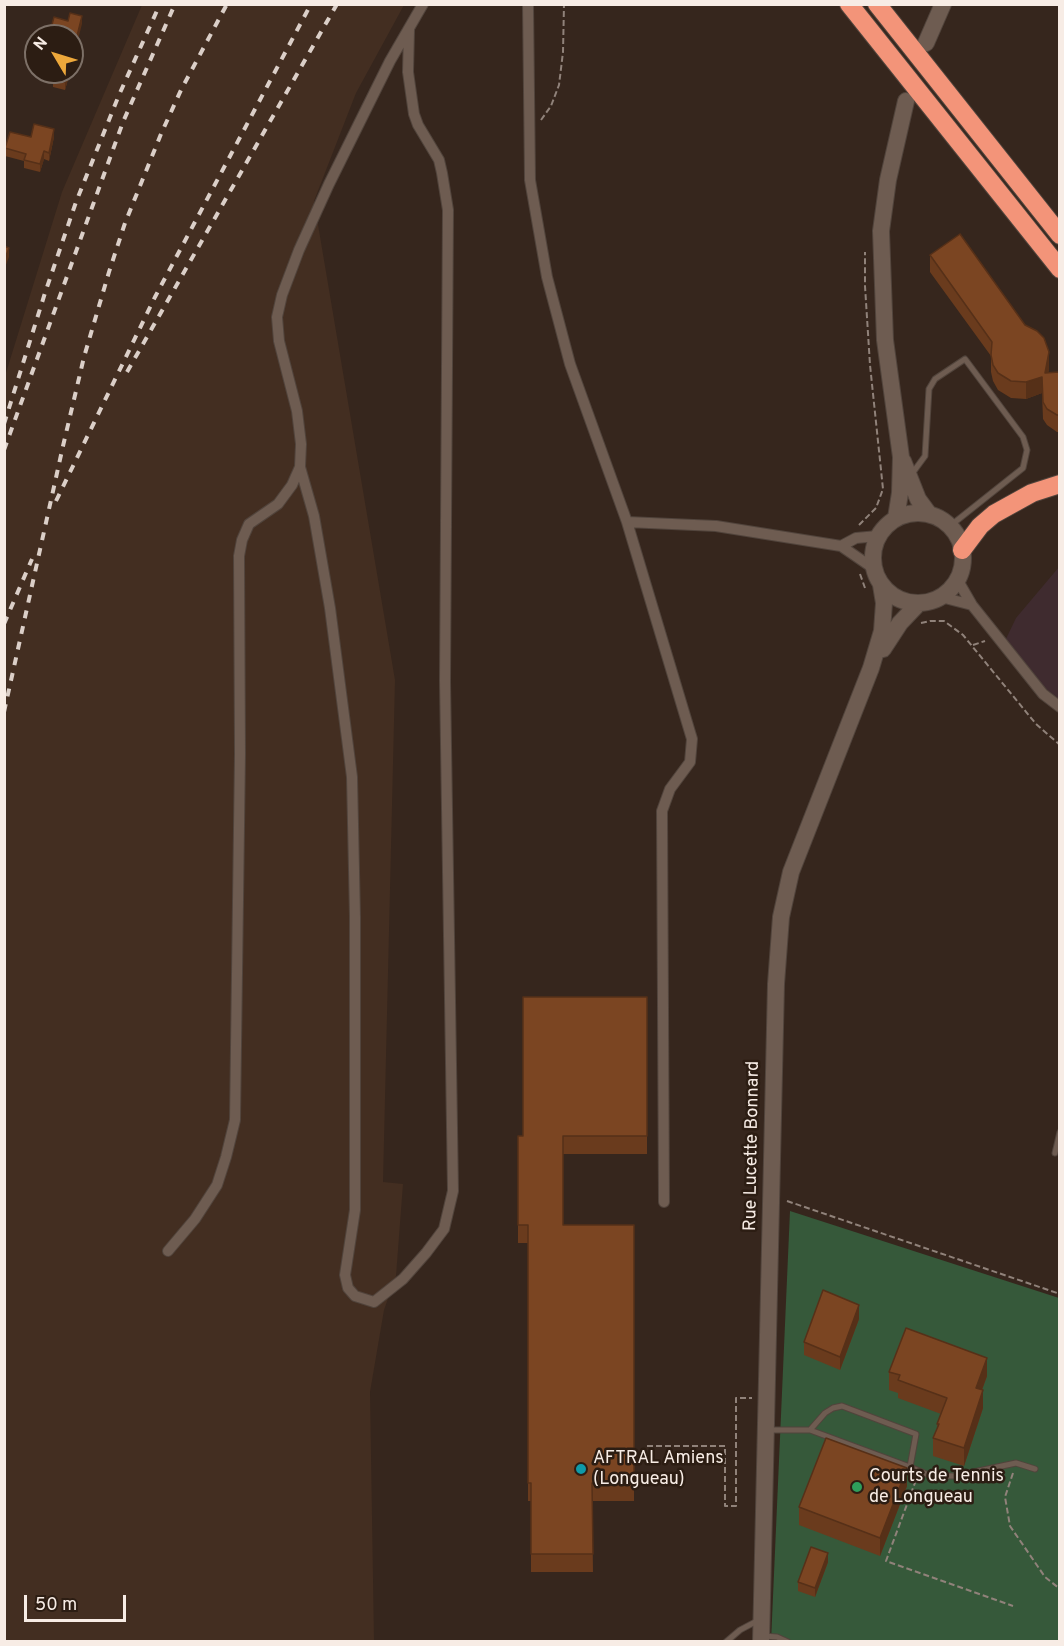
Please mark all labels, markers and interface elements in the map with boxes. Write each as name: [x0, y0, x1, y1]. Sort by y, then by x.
north arrow: [24, 24, 84, 84]
text: N: [30, 33, 53, 55]
street label: Rue Lucette Bonnard: [741, 1061, 765, 1231]
place label: AFTRAL Amiens (Longueau): [593, 1448, 724, 1490]
marker: AFTRAL Amiens (Longueau): [574, 1462, 588, 1476]
place label: Courts de Tennis de Longueau: [869, 1466, 1004, 1508]
marker: Courts de Tennis de Longueau: [850, 1480, 864, 1494]
scale bar: [27, 1583, 129, 1621]
text: 50 m: [35, 1594, 77, 1617]

